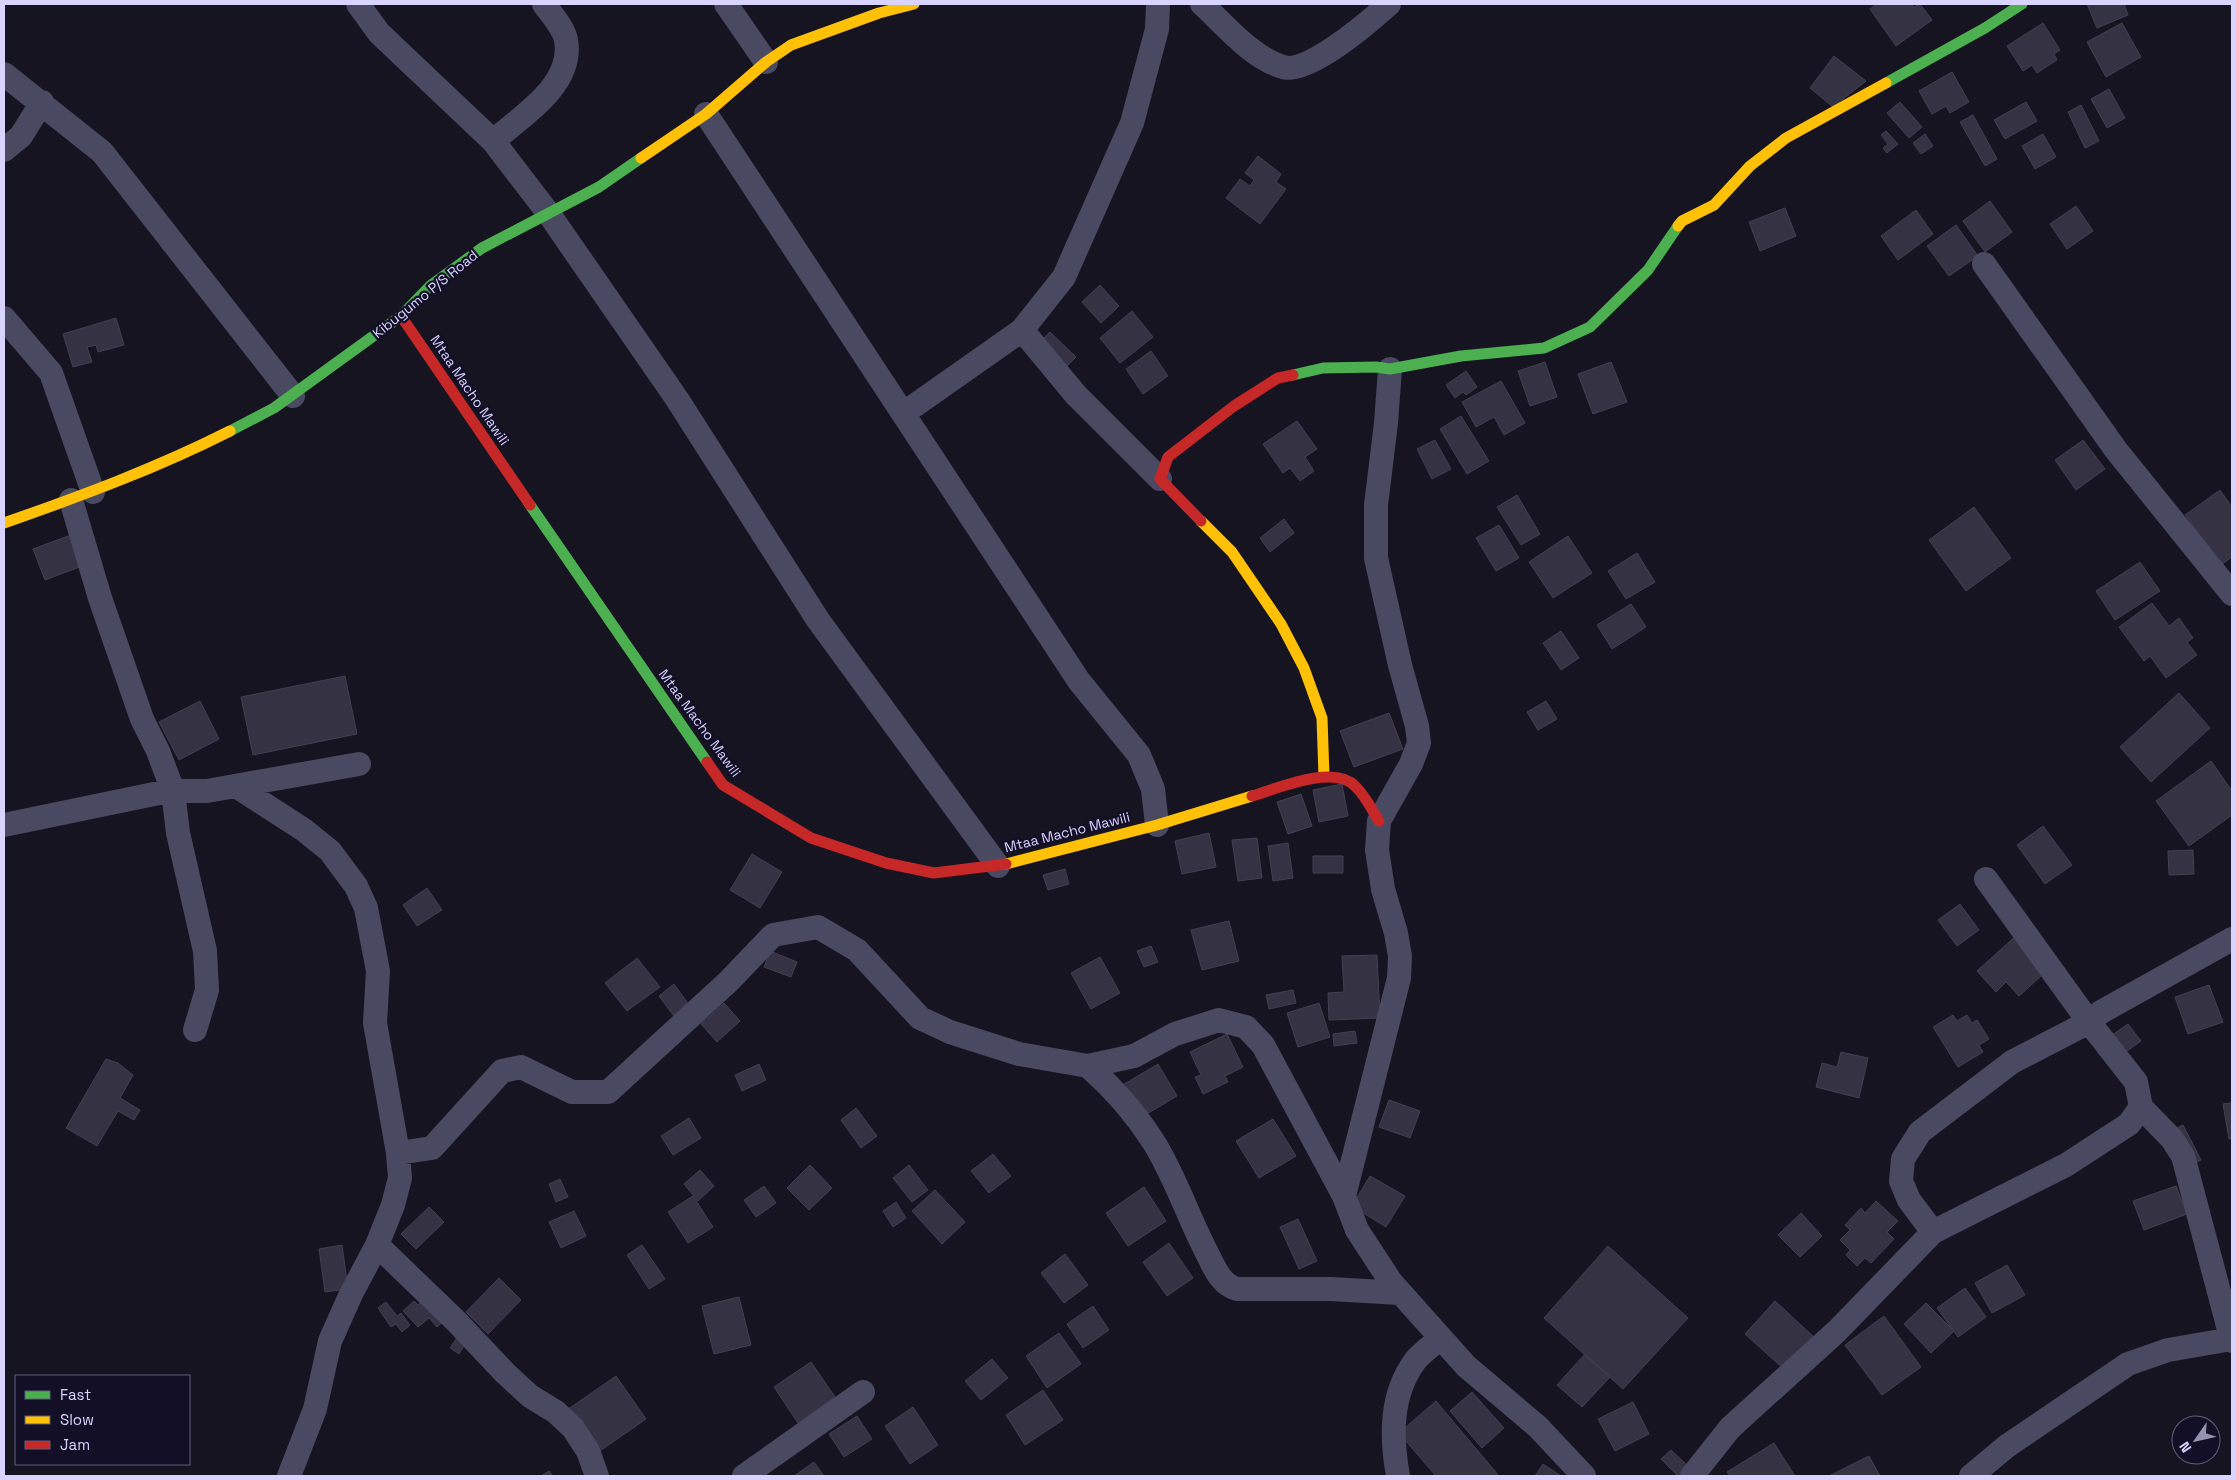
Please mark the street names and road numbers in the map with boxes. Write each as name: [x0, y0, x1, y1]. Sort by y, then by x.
street label: Kibugumo P/S Road: [369, 246, 481, 342]
street label: Mtaa Macho Mawili: [426, 332, 514, 448]
street label: Mtaa Macho Mawili: [655, 666, 745, 780]
street label: Mtaa Macho Mawili: [1002, 808, 1132, 856]

